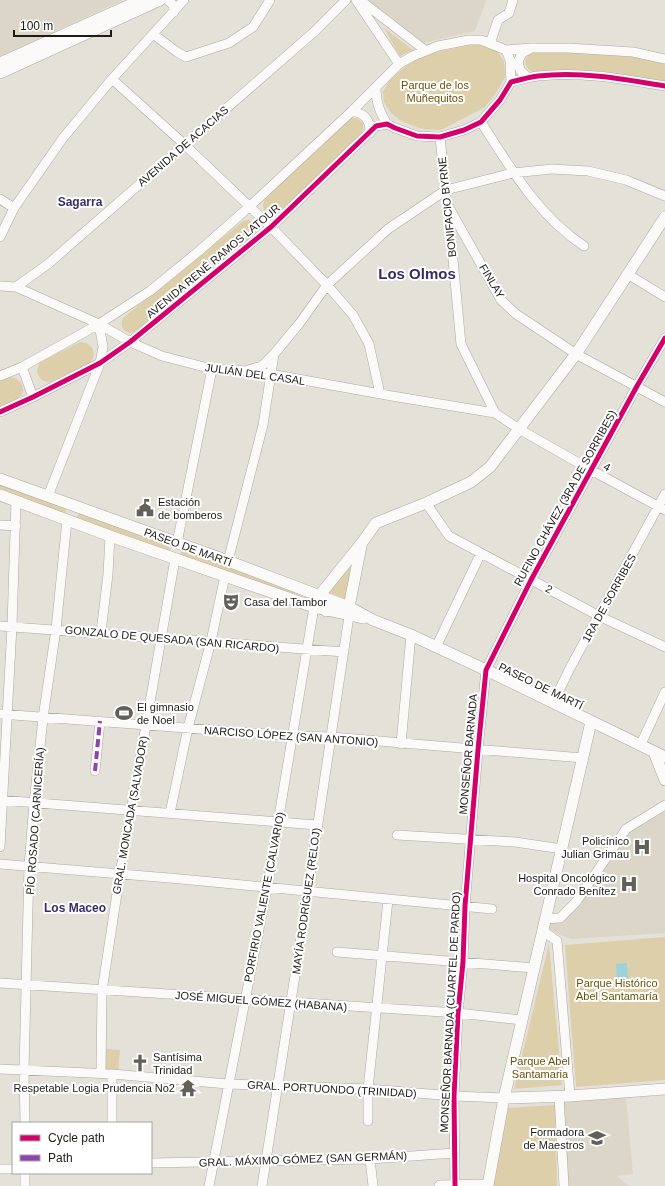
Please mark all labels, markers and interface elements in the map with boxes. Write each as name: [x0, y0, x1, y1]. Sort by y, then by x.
scale bar: [14, 12, 111, 38]
text: 100 m: [20, 19, 53, 33]
park label: Parque de los Muñequitos: [401, 79, 469, 104]
street label: AVENIDA DE ACACIAS: [135, 103, 231, 189]
street label: BONIFACIO BYRNE: [436, 156, 458, 258]
district label: Sagarra: [58, 195, 103, 209]
street label: AVENIDA RENÉ RAMOS LATOUR: [144, 202, 282, 320]
street label: FINLAY: [477, 262, 507, 301]
district label: Los Olmos: [378, 265, 456, 282]
street label: JULIÁN DEL CASAL: [204, 361, 306, 387]
street label: RUFINO CHÁVEZ (3RA DE SORRIBES): [511, 408, 619, 588]
street label: 4: [601, 460, 613, 474]
place label: Estación de bomberos: [158, 496, 223, 521]
public building icon: Estación de bomberos: [135, 498, 155, 518]
street label: PASEO DE MARTÍ: [142, 526, 234, 569]
street label: 1RA DE SORRIBES: [580, 552, 638, 644]
street label: 2: [543, 582, 555, 596]
theatre icon: Casa del Tambor: [221, 592, 241, 612]
place label: Casa del Tambor: [244, 596, 327, 608]
street label: GONZALO DE QUESADA (SAN RICARDO): [64, 624, 280, 654]
street label: PASEO DE MARTÍ: [497, 660, 586, 712]
street label: MONSEÑOR BARNADA: [457, 693, 479, 815]
place label: El gimnasio de Noel: [137, 701, 194, 726]
sports icon: El gimnasio de Noel: [114, 703, 134, 723]
street label: NARCISO LÓPEZ (SAN ANTONIO): [203, 724, 379, 748]
street label: GRAL. MONCADA (SALVADOR): [110, 735, 150, 895]
street label: PÍO ROSADO (CARNICERÍA): [24, 747, 46, 895]
street label: PORFIRIO VALIENTE (CALVARIO): [242, 811, 286, 983]
street label: MAYÍA RODRÍGUEZ (RELOJ): [290, 827, 322, 975]
place label: Policínico Julian Grimau: [561, 835, 629, 860]
hospital icon: Policínico Julian Grimau: [632, 837, 652, 857]
place label: Hospital Oncológico Conrado Benítez: [518, 872, 616, 897]
hospital icon: Hospital Oncológico Conrado Benítez: [619, 874, 639, 894]
street label: MONSEÑOR BARNADA (CUARTEL DE PARDO): [438, 891, 462, 1133]
district label: Los Maceo: [44, 901, 106, 915]
park label: Parque Histórico Abel Santamaría: [576, 977, 659, 1002]
street label: JOSÉ MIGUEL GÓMEZ (HABANA): [175, 989, 347, 1013]
place label: Santísima Trinidad: [153, 1051, 203, 1076]
church icon: Santísima Trinidad: [130, 1053, 150, 1073]
park label: Parque Abel Santamaria: [510, 1055, 570, 1080]
temple icon: Respetable Logia Prudencia No2: [178, 1078, 198, 1098]
street label: GRAL. PORTUONDO (TRINIDAD): [247, 1079, 417, 1099]
place label: Respetable Logia Prudencia No2: [14, 1082, 175, 1094]
legend: [12, 1122, 152, 1174]
place label: Formadora de Maestros: [523, 1126, 585, 1151]
school or university icon: Formadora de Maestros: [587, 1128, 607, 1148]
text: Cycle path: [48, 1131, 105, 1145]
street label: GRAL. MÁXIMO GÓMEZ (SAN GERMÁN): [199, 1149, 407, 1169]
text: Path: [48, 1151, 73, 1165]

